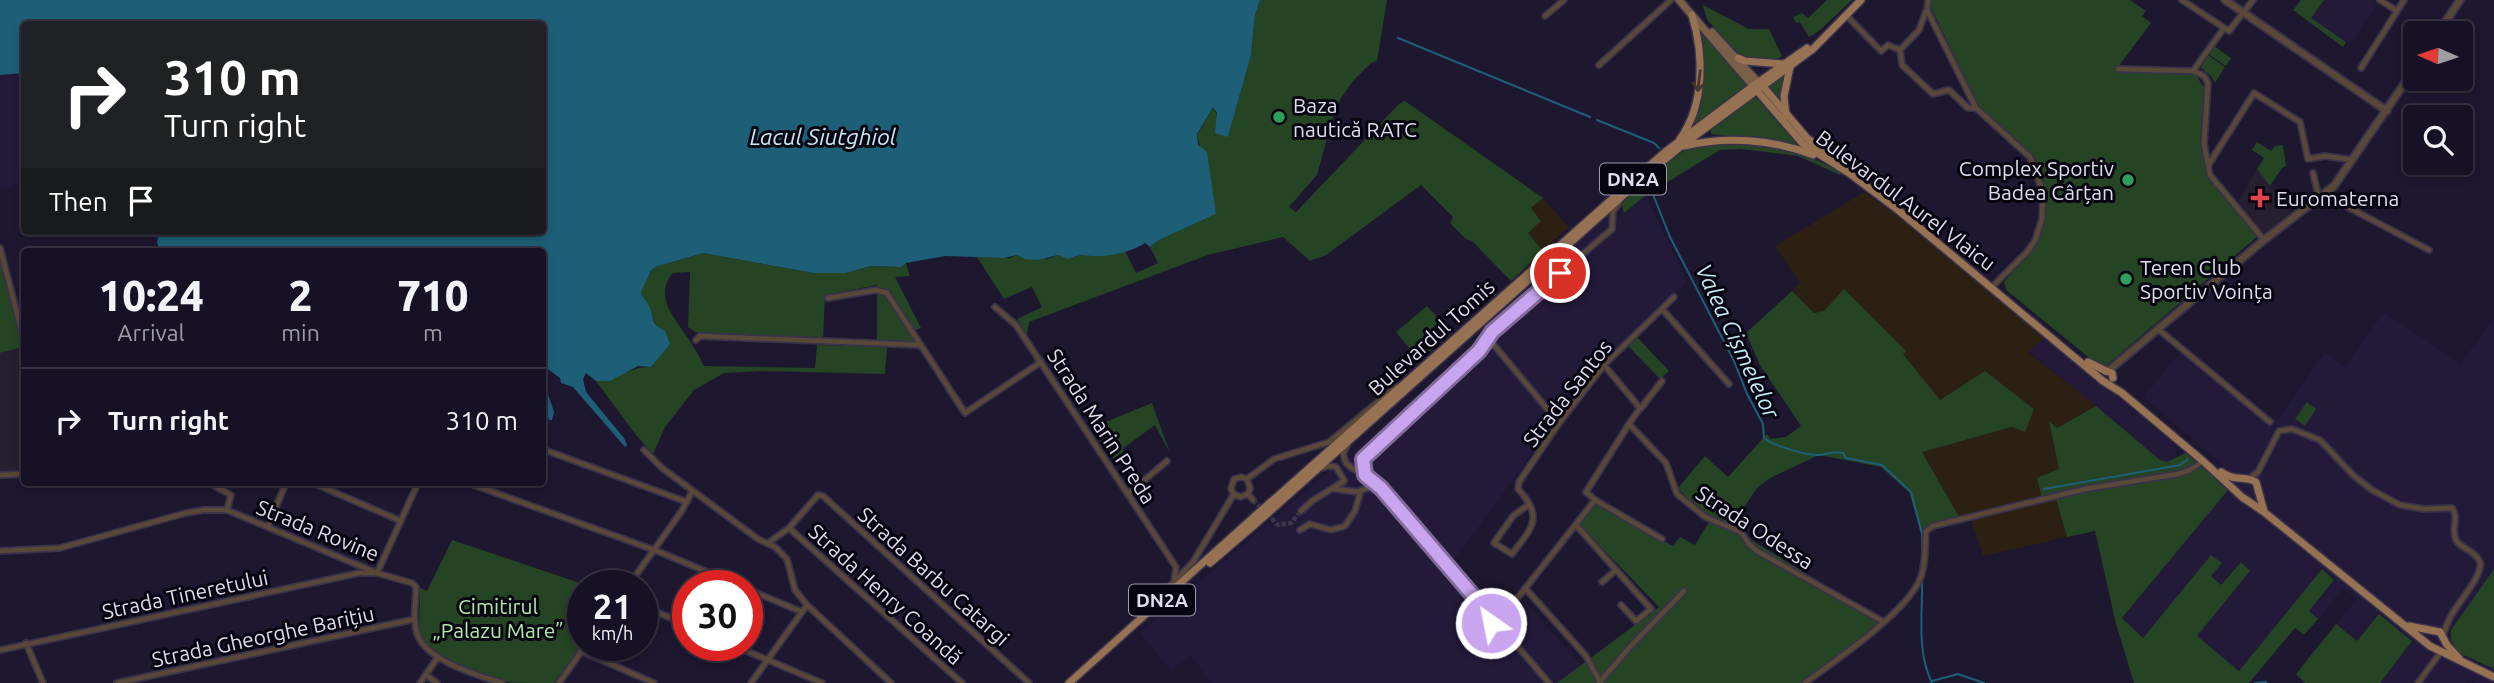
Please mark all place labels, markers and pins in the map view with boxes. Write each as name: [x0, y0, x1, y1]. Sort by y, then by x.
place label: Baza nautică RATC: [1293, 93, 1417, 141]
marker: Baza nautică RATC: [1271, 109, 1287, 125]
place label: Complex Sportiv Badea Cârțan: [1959, 156, 2114, 204]
marker: Complex Sportiv Badea Cârțan: [2120, 172, 2136, 188]
place label: Euromaterna: [2276, 186, 2399, 210]
marker: Euromaterna: [2250, 188, 2270, 208]
pin: [1530, 243, 1590, 303]
place label: Teren Club Sportiv Voința: [2140, 255, 2273, 303]
marker: Teren Club Sportiv Voința: [2118, 271, 2134, 287]

